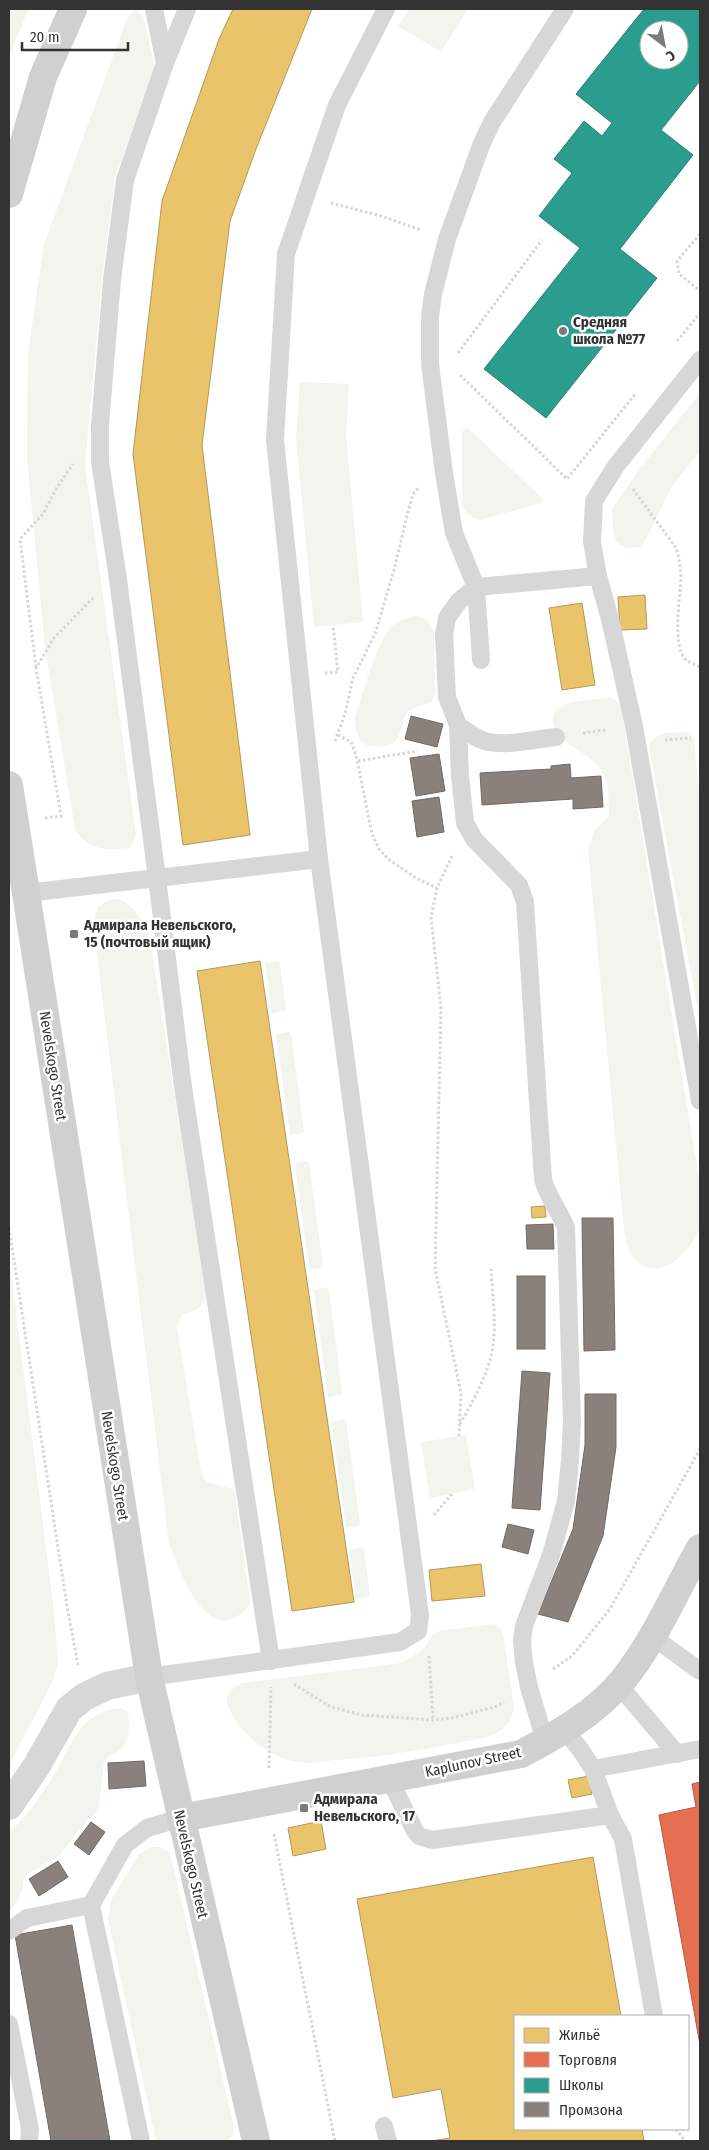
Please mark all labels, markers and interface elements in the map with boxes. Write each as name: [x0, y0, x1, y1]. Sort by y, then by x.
scale bar: [22, 20, 129, 52]
north arrow: [639, 20, 689, 70]
text: 20 m: [30, 28, 60, 46]
text: С: [662, 46, 678, 65]
place label: Средняя школа №77: [573, 313, 646, 348]
marker: Средняя школа №77: [557, 325, 569, 337]
place label: Адмирала Невельского, 15 (почтовый ящик): [83, 916, 236, 951]
marker: Адмирала Невельского, 15 (почтовый ящик): [68, 928, 80, 940]
street label: Nevelskogo Street: [35, 1010, 71, 1122]
street label: Nevelskogo Street: [97, 1410, 133, 1522]
street label: Kaplunov Street: [423, 1743, 523, 1781]
place label: Адмирала Невельского, 17: [313, 1790, 416, 1825]
marker: Адмирала Невельского, 17: [298, 1802, 310, 1814]
street label: Nevelskogo Street: [170, 1808, 212, 1920]
legend: [514, 2015, 689, 2130]
text: Жильё: [559, 2026, 600, 2044]
text: Торговля: [559, 2051, 617, 2069]
text: Школы: [559, 2076, 604, 2094]
text: Промзона: [559, 2101, 623, 2119]

